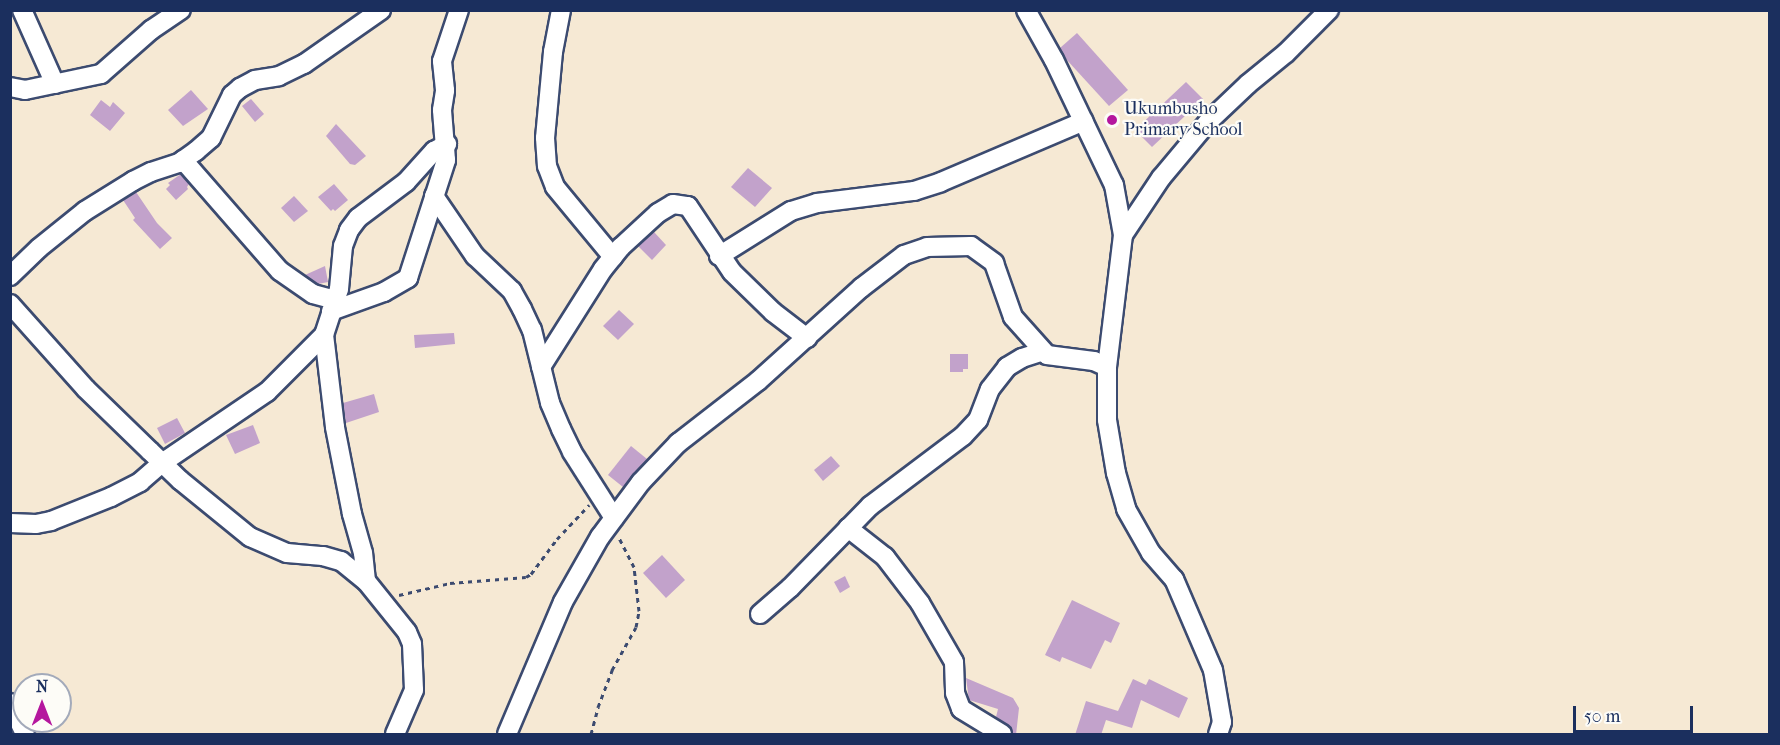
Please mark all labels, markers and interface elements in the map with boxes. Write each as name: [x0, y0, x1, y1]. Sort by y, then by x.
place label: Ukumbusho Primary School: [1124, 99, 1242, 142]
marker: Ukumbusho Primary School: [1105, 113, 1119, 127]
north arrow: [12, 673, 72, 733]
text: N: [36, 677, 48, 696]
scale bar: [1576, 694, 1696, 732]
text: 50 m: [1584, 706, 1620, 727]

